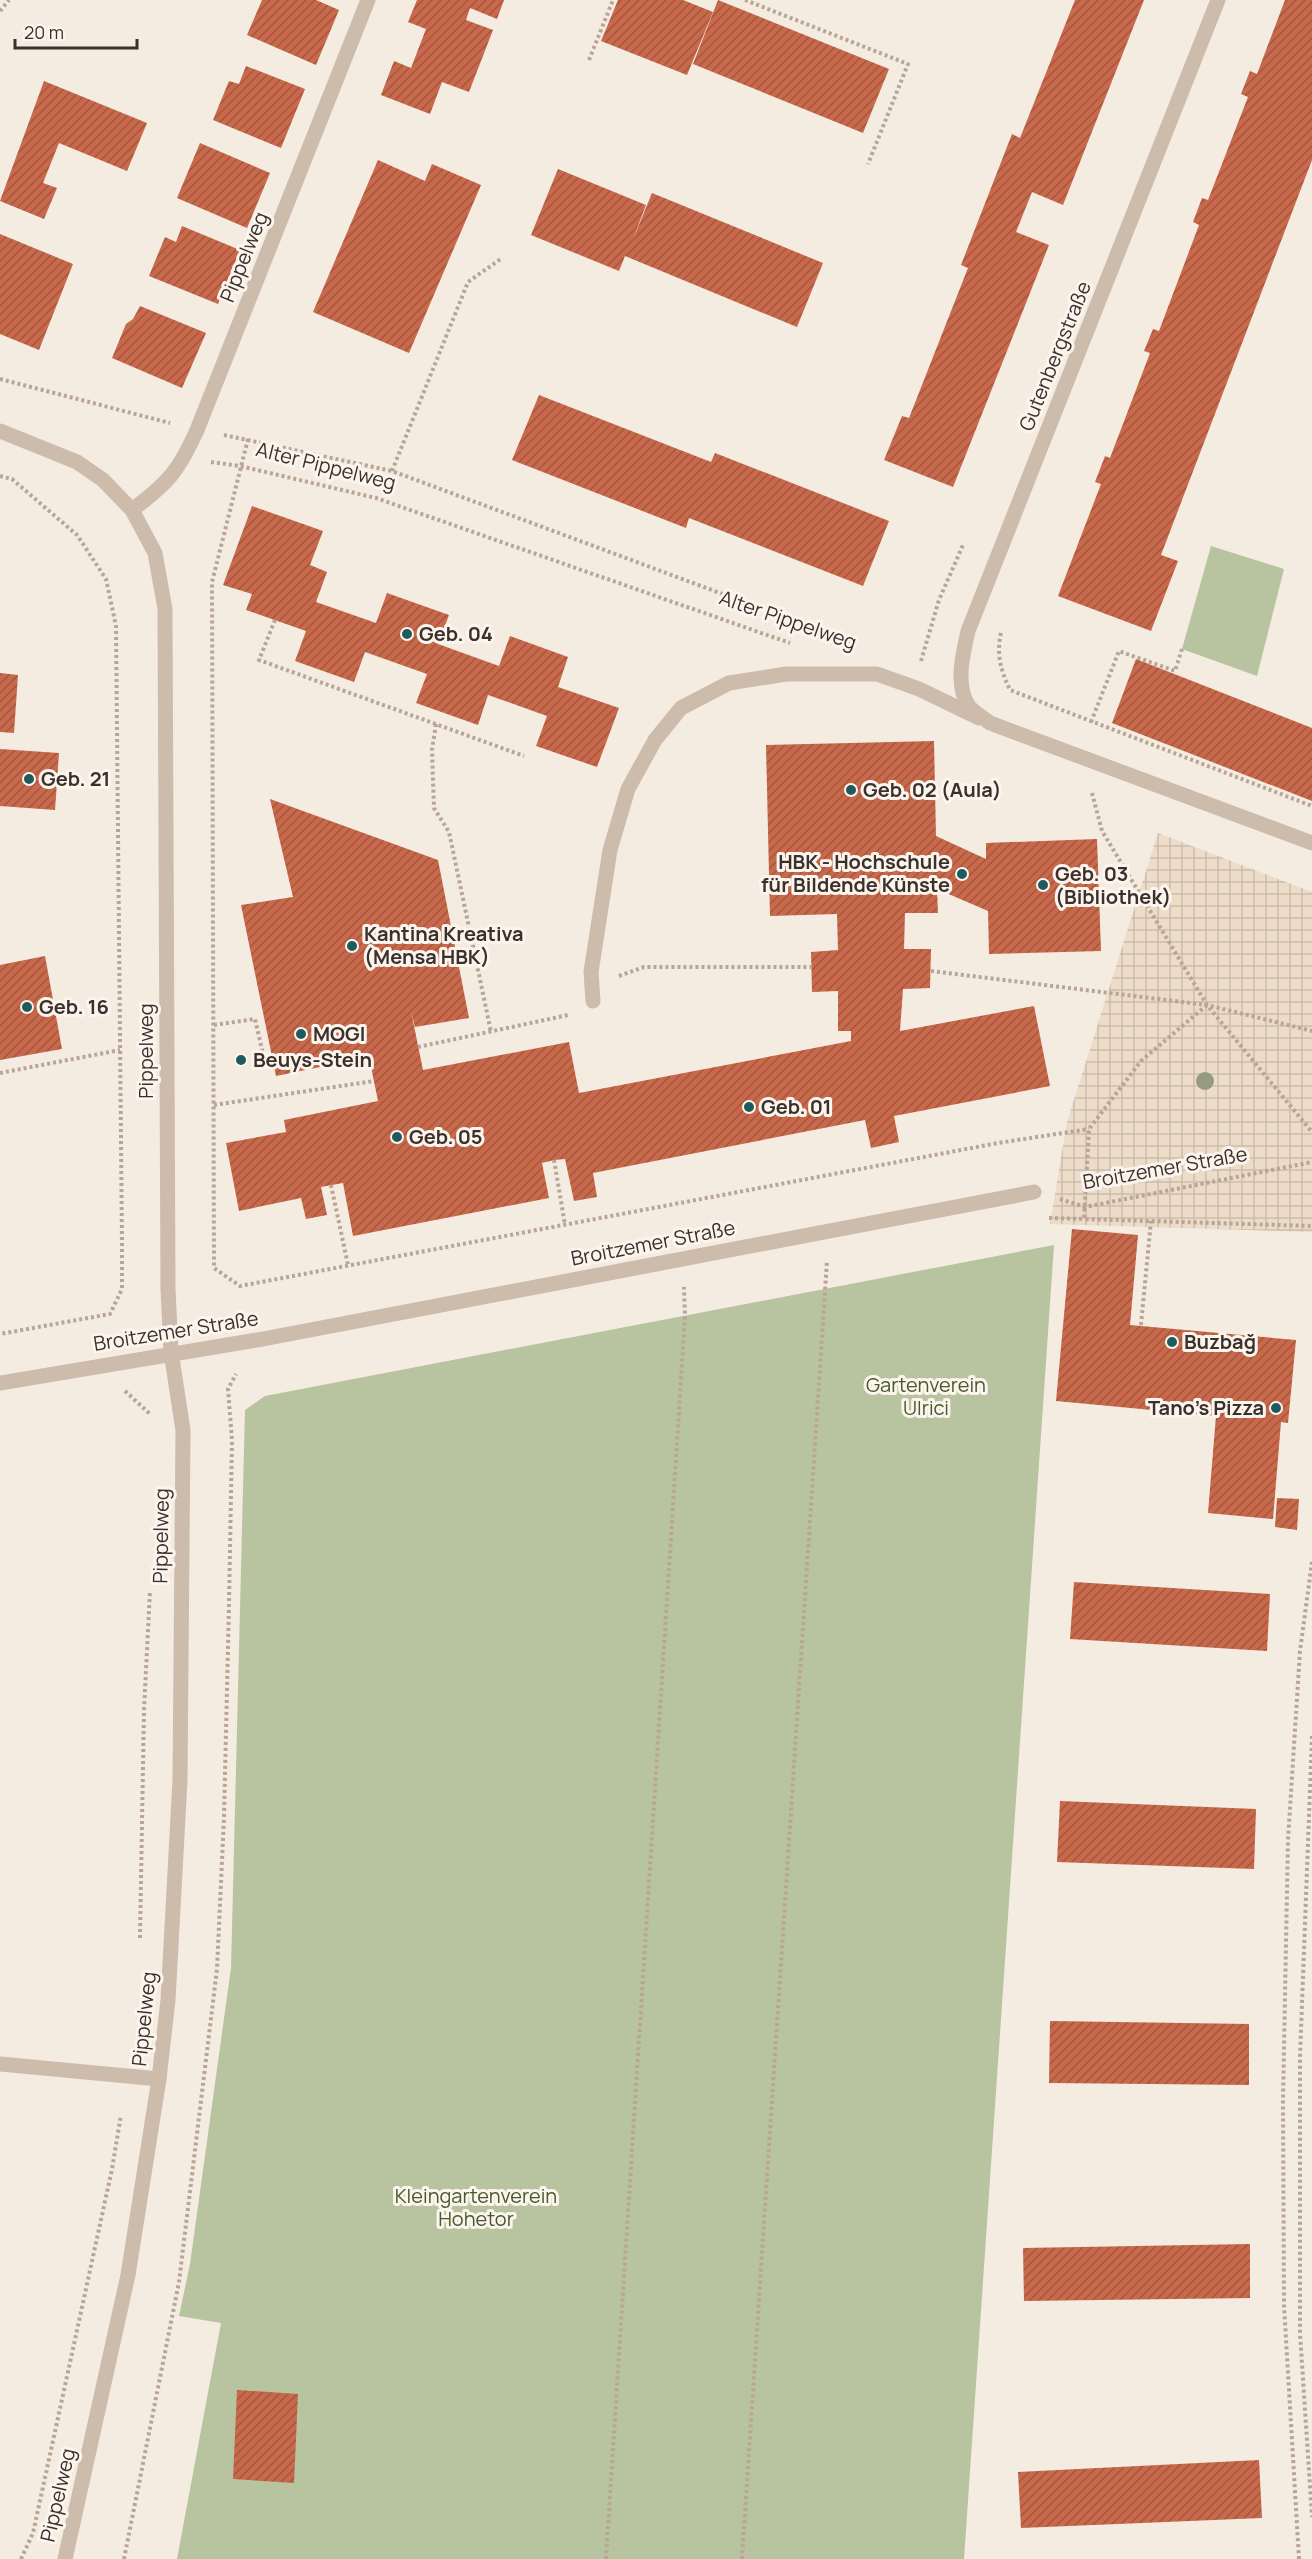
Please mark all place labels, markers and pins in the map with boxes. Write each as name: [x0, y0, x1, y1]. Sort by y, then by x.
place label: Geb. 04: [419, 620, 493, 647]
marker: Geb. 04: [400, 627, 414, 641]
place label: Geb. 21: [41, 765, 110, 792]
marker: Geb. 21: [22, 772, 36, 786]
place label: Geb. 02 (Aula): [863, 776, 1002, 803]
marker: Geb. 02 (Aula): [844, 783, 858, 797]
place label: HBK - Hochschule für Bildende Künste: [761, 848, 950, 898]
place label: Geb. 03 (Bibliothek): [1055, 860, 1171, 910]
marker: HBK - Hochschule für Bildende Künste: [955, 867, 969, 881]
marker: Geb. 03 (Bibliothek): [1036, 878, 1050, 892]
place label: Kantina Kreativa (Mensa HBK): [364, 920, 524, 970]
marker: Kantina Kreativa (Mensa HBK): [345, 939, 359, 953]
place label: Geb. 16: [39, 993, 109, 1020]
marker: Geb. 16: [20, 1000, 34, 1014]
place label: MOGI: [313, 1020, 365, 1047]
marker: MOGI: [294, 1027, 308, 1041]
place label: Beuys-Stein: [253, 1046, 372, 1073]
marker: Beuys-Stein: [234, 1053, 248, 1067]
place label: Geb. 01: [761, 1093, 832, 1120]
marker: Geb. 01: [742, 1100, 756, 1114]
place label: Geb. 05: [409, 1123, 483, 1150]
marker: Geb. 05: [390, 1130, 404, 1144]
place label: Buzbağ: [1184, 1328, 1256, 1355]
marker: Buzbağ: [1165, 1335, 1179, 1349]
place label: Tano's Pizza: [1148, 1394, 1264, 1421]
marker: Tano's Pizza: [1269, 1401, 1283, 1415]

